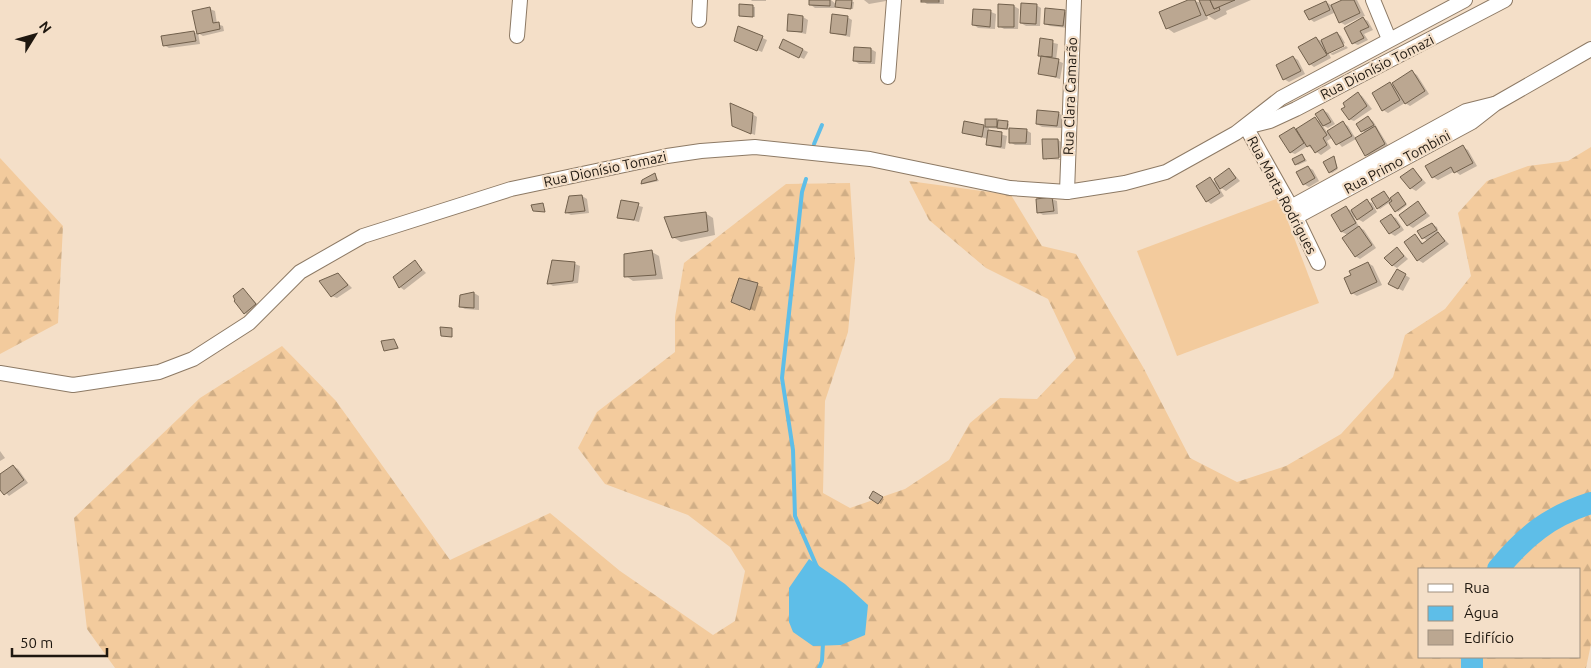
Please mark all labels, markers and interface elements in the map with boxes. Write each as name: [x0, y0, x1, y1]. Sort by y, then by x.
north arrow: [10, 10, 60, 60]
text: N: [36, 18, 55, 36]
street label: Rua Dionísio Tomazi: [1318, 31, 1436, 103]
street label: Rua Clara Camarão: [1060, 37, 1080, 155]
street label: Rua Primo Tombini: [1341, 127, 1453, 197]
street label: Rua Marta Rodrigues: [1244, 133, 1320, 257]
street label: Rua Dionísio Tomazi: [542, 148, 668, 190]
legend: [1418, 568, 1581, 658]
text: Rua: [1464, 579, 1490, 596]
text: Água: [1464, 604, 1499, 621]
scale bar: [12, 626, 108, 658]
text: Edifício: [1464, 629, 1514, 646]
text: 50 m: [20, 634, 53, 651]

